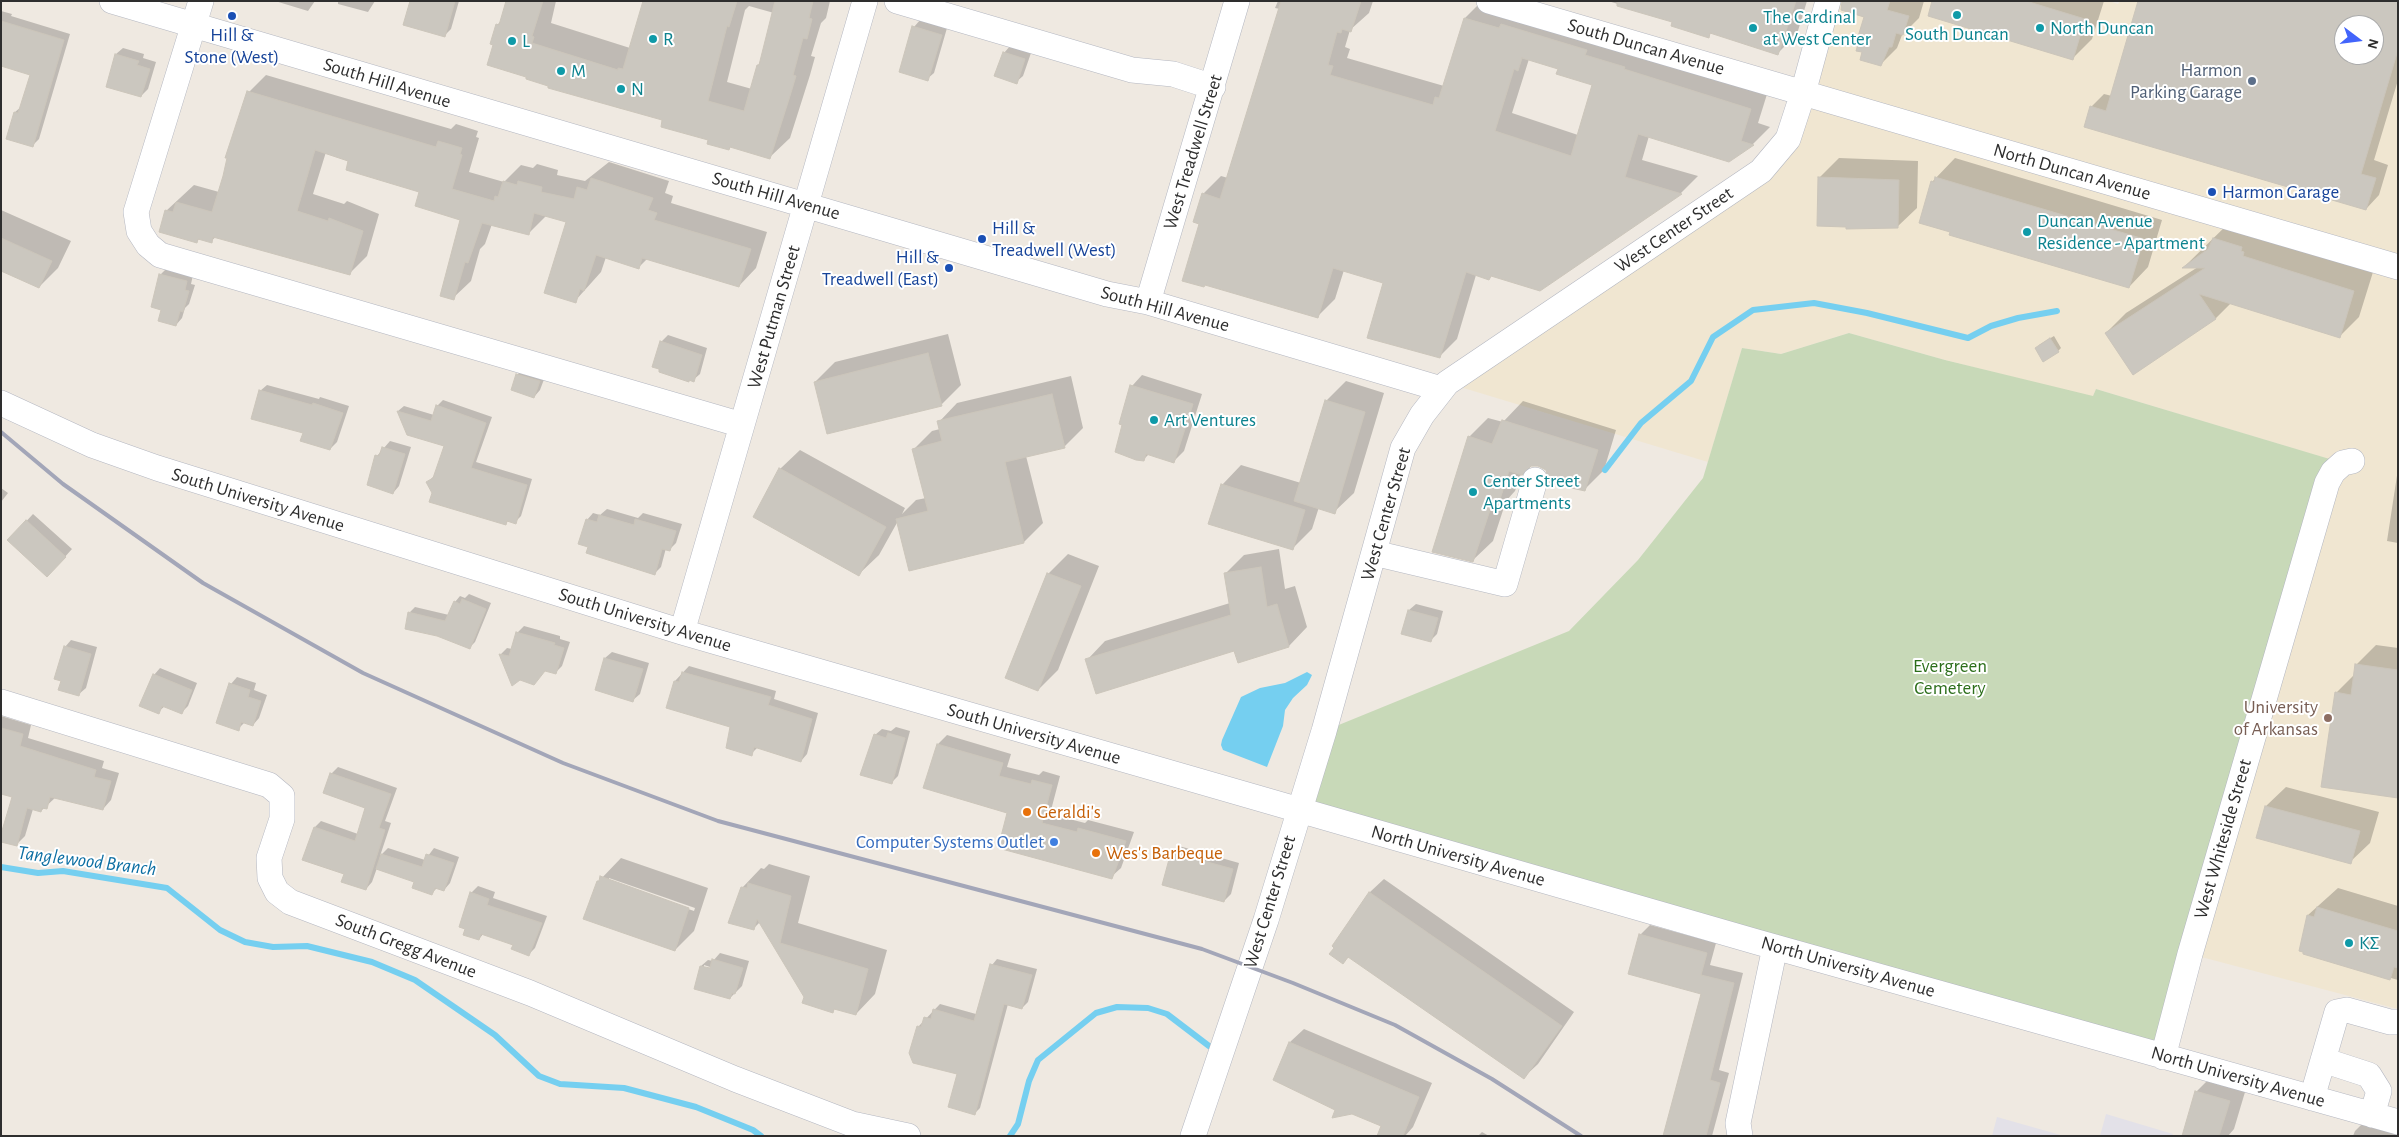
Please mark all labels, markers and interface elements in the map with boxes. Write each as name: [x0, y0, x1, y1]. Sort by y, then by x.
place label: The Cardinal at West Center: [1763, 6, 1871, 50]
marker: South Duncan: [1951, 9, 1963, 21]
marker: Hill & Stone (West): [226, 10, 238, 22]
street label: South Duncan Avenue: [1565, 14, 1727, 80]
north arrow: [2334, 15, 2384, 65]
place label: North Duncan: [2050, 17, 2154, 39]
marker: The Cardinal at West Center: [1747, 22, 1759, 34]
marker: North Duncan: [2034, 22, 2046, 34]
place label: South Duncan: [1905, 23, 2009, 45]
place label: Hill & Stone (West): [185, 24, 279, 68]
place label: R: [663, 28, 674, 50]
place label: L: [522, 30, 530, 52]
marker: R: [647, 33, 659, 45]
marker: L: [506, 35, 518, 47]
text: N: [2365, 37, 2381, 50]
street label: South Hill Avenue: [320, 53, 454, 113]
place label: Harmon Parking Garage: [2130, 59, 2242, 103]
place label: M: [571, 60, 586, 82]
marker: M: [555, 65, 567, 77]
street label: West Treadwell Street: [1159, 72, 1227, 232]
marker: Harmon Parking Garage: [2246, 75, 2258, 87]
place label: N: [631, 78, 644, 100]
marker: N: [615, 83, 627, 95]
street label: North Duncan Avenue: [1991, 139, 2153, 205]
street label: South Hill Avenue: [709, 167, 843, 225]
place label: Harmon Garage: [2222, 181, 2339, 203]
street label: West Center Street: [1611, 182, 1737, 278]
marker: Harmon Garage: [2206, 186, 2218, 198]
place label: Duncan Avenue Residence - Apartment: [2037, 210, 2205, 254]
place label: Hill & Treadwell (West): [992, 217, 1117, 261]
marker: Duncan Avenue Residence - Apartment: [2021, 226, 2033, 238]
marker: Hill & Treadwell (West): [976, 233, 988, 245]
street label: West Putman Street: [743, 243, 805, 391]
place label: Hill & Treadwell (East): [822, 246, 939, 290]
marker: Hill & Treadwell (East): [943, 262, 955, 274]
street label: South Hill Avenue: [1098, 281, 1232, 337]
place label: Art Ventures: [1164, 409, 1256, 431]
marker: Art Ventures: [1148, 414, 1160, 426]
street label: West Center Street: [1356, 445, 1416, 583]
street label: South University Avenue: [169, 463, 347, 537]
place label: Center Street Apartments: [1483, 470, 1580, 514]
marker: Center Street Apartments: [1467, 486, 1479, 498]
street label: South University Avenue: [556, 583, 734, 657]
park label: Evergreen Cemetery: [1913, 655, 1987, 699]
place label: University of Arkansas: [2234, 696, 2318, 740]
street label: South University Avenue: [945, 698, 1123, 770]
marker: University of Arkansas: [2322, 712, 2334, 724]
street label: West Whiteside Street: [2189, 757, 2257, 921]
place label: Geraldi's: [1037, 801, 1101, 823]
marker: Geraldi's: [1021, 806, 1033, 818]
street label: North University Avenue: [1368, 820, 1548, 892]
place label: Computer Systems Outlet: [856, 831, 1044, 853]
street label: West Center Street: [1239, 833, 1301, 971]
marker: Computer Systems Outlet: [1048, 836, 1060, 848]
water label: Tanglewood Branch: [16, 841, 158, 881]
place label: Wes's Barbeque: [1106, 842, 1223, 864]
marker: Wes's Barbeque: [1090, 847, 1102, 859]
street label: South Gregg Avenue: [332, 909, 480, 983]
street label: North University Avenue: [1758, 931, 1938, 1003]
place label: ΚΣ: [2359, 932, 2379, 954]
marker: ΚΣ: [2343, 937, 2355, 949]
street label: North University Avenue: [2148, 1041, 2328, 1113]

